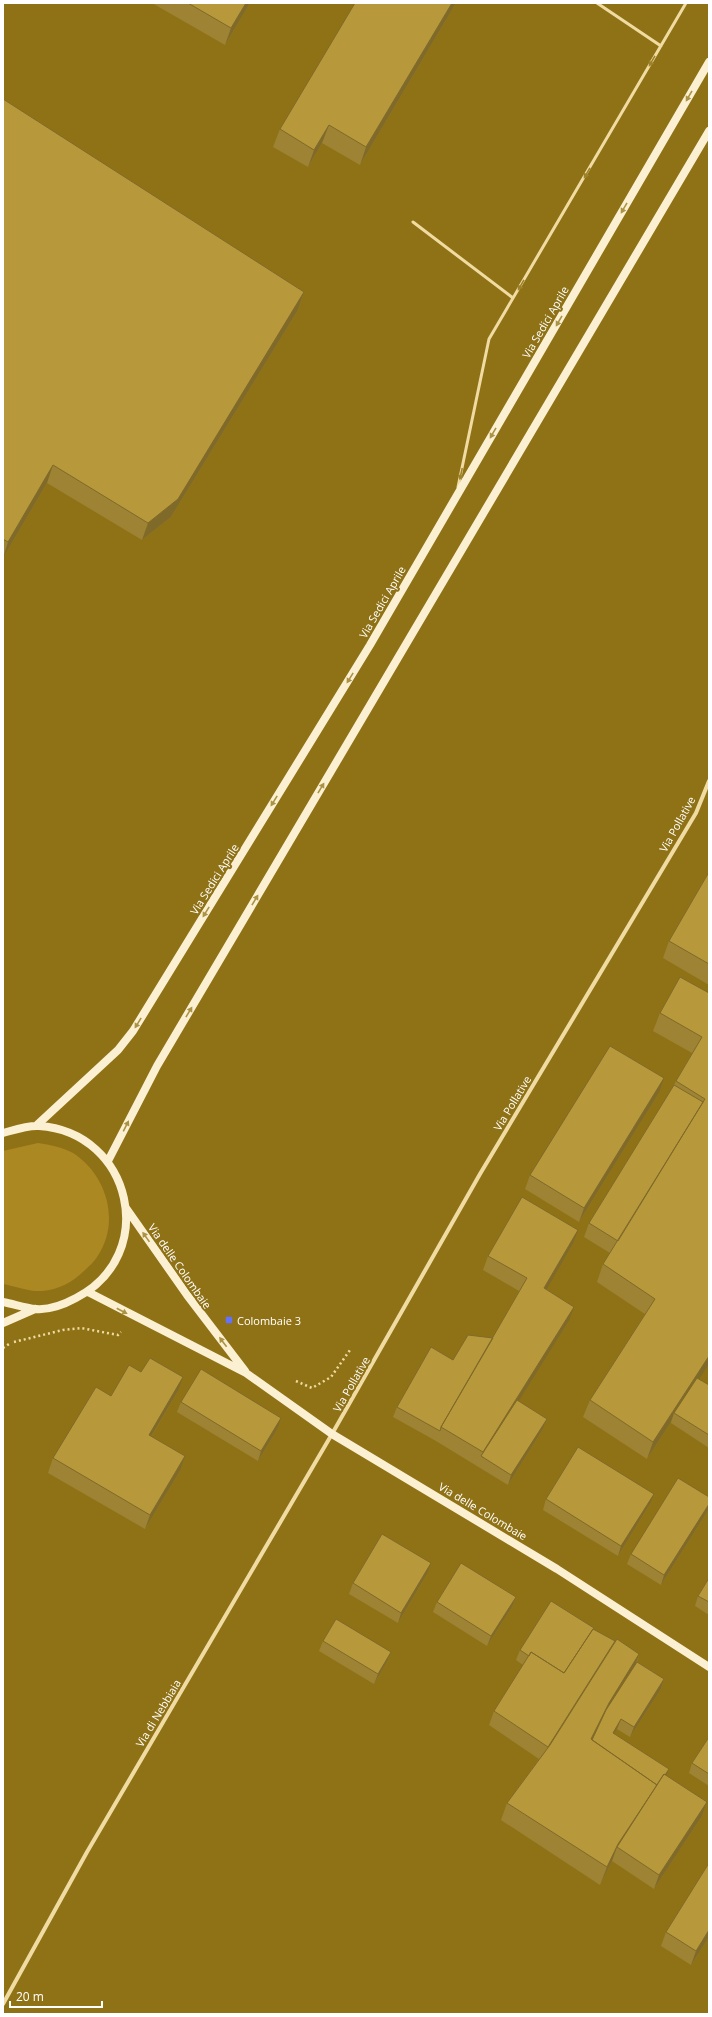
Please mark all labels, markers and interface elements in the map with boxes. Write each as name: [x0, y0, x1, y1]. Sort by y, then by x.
one-way arrow: [649, 55, 656, 67]
one-way arrow: [686, 90, 693, 102]
one-way arrow: [583, 167, 590, 179]
one-way arrow: [621, 202, 628, 214]
one-way arrow: [518, 279, 525, 291]
street label: Via Sedici Aprile: [518, 283, 572, 361]
one-way arrow: [555, 315, 562, 327]
one-way arrow: [490, 427, 497, 439]
one-way arrow: [458, 467, 464, 480]
street label: Via Sedici Aprile: [355, 563, 409, 641]
one-way arrow: [346, 673, 354, 683]
one-way arrow: [317, 782, 324, 794]
street label: Via Pollative: [656, 793, 698, 855]
one-way arrow: [271, 795, 278, 807]
street label: Via Sedici Aprile: [186, 841, 242, 917]
one-way arrow: [251, 894, 258, 906]
one-way arrow: [203, 906, 210, 918]
one-way arrow: [185, 1006, 192, 1018]
one-way arrow: [135, 1017, 142, 1029]
street label: Via Pollative: [490, 1073, 534, 1133]
one-way arrow: [123, 1120, 129, 1132]
street label: Via delle Colombaie: [145, 1220, 215, 1312]
one-way arrow: [142, 1232, 150, 1242]
one-way arrow: [116, 1307, 128, 1314]
place label: Colombaie 3: [237, 1313, 301, 1328]
marker: Colombaie 3: [224, 1315, 234, 1325]
one-way arrow: [219, 1337, 227, 1348]
street label: Via Pollative: [329, 1354, 373, 1414]
street label: Via delle Colombaie: [436, 1479, 530, 1543]
street label: Via di Nebbiaia: [132, 1676, 184, 1750]
scale bar: [10, 1983, 102, 2009]
text: 20 m: [16, 1988, 44, 2005]

